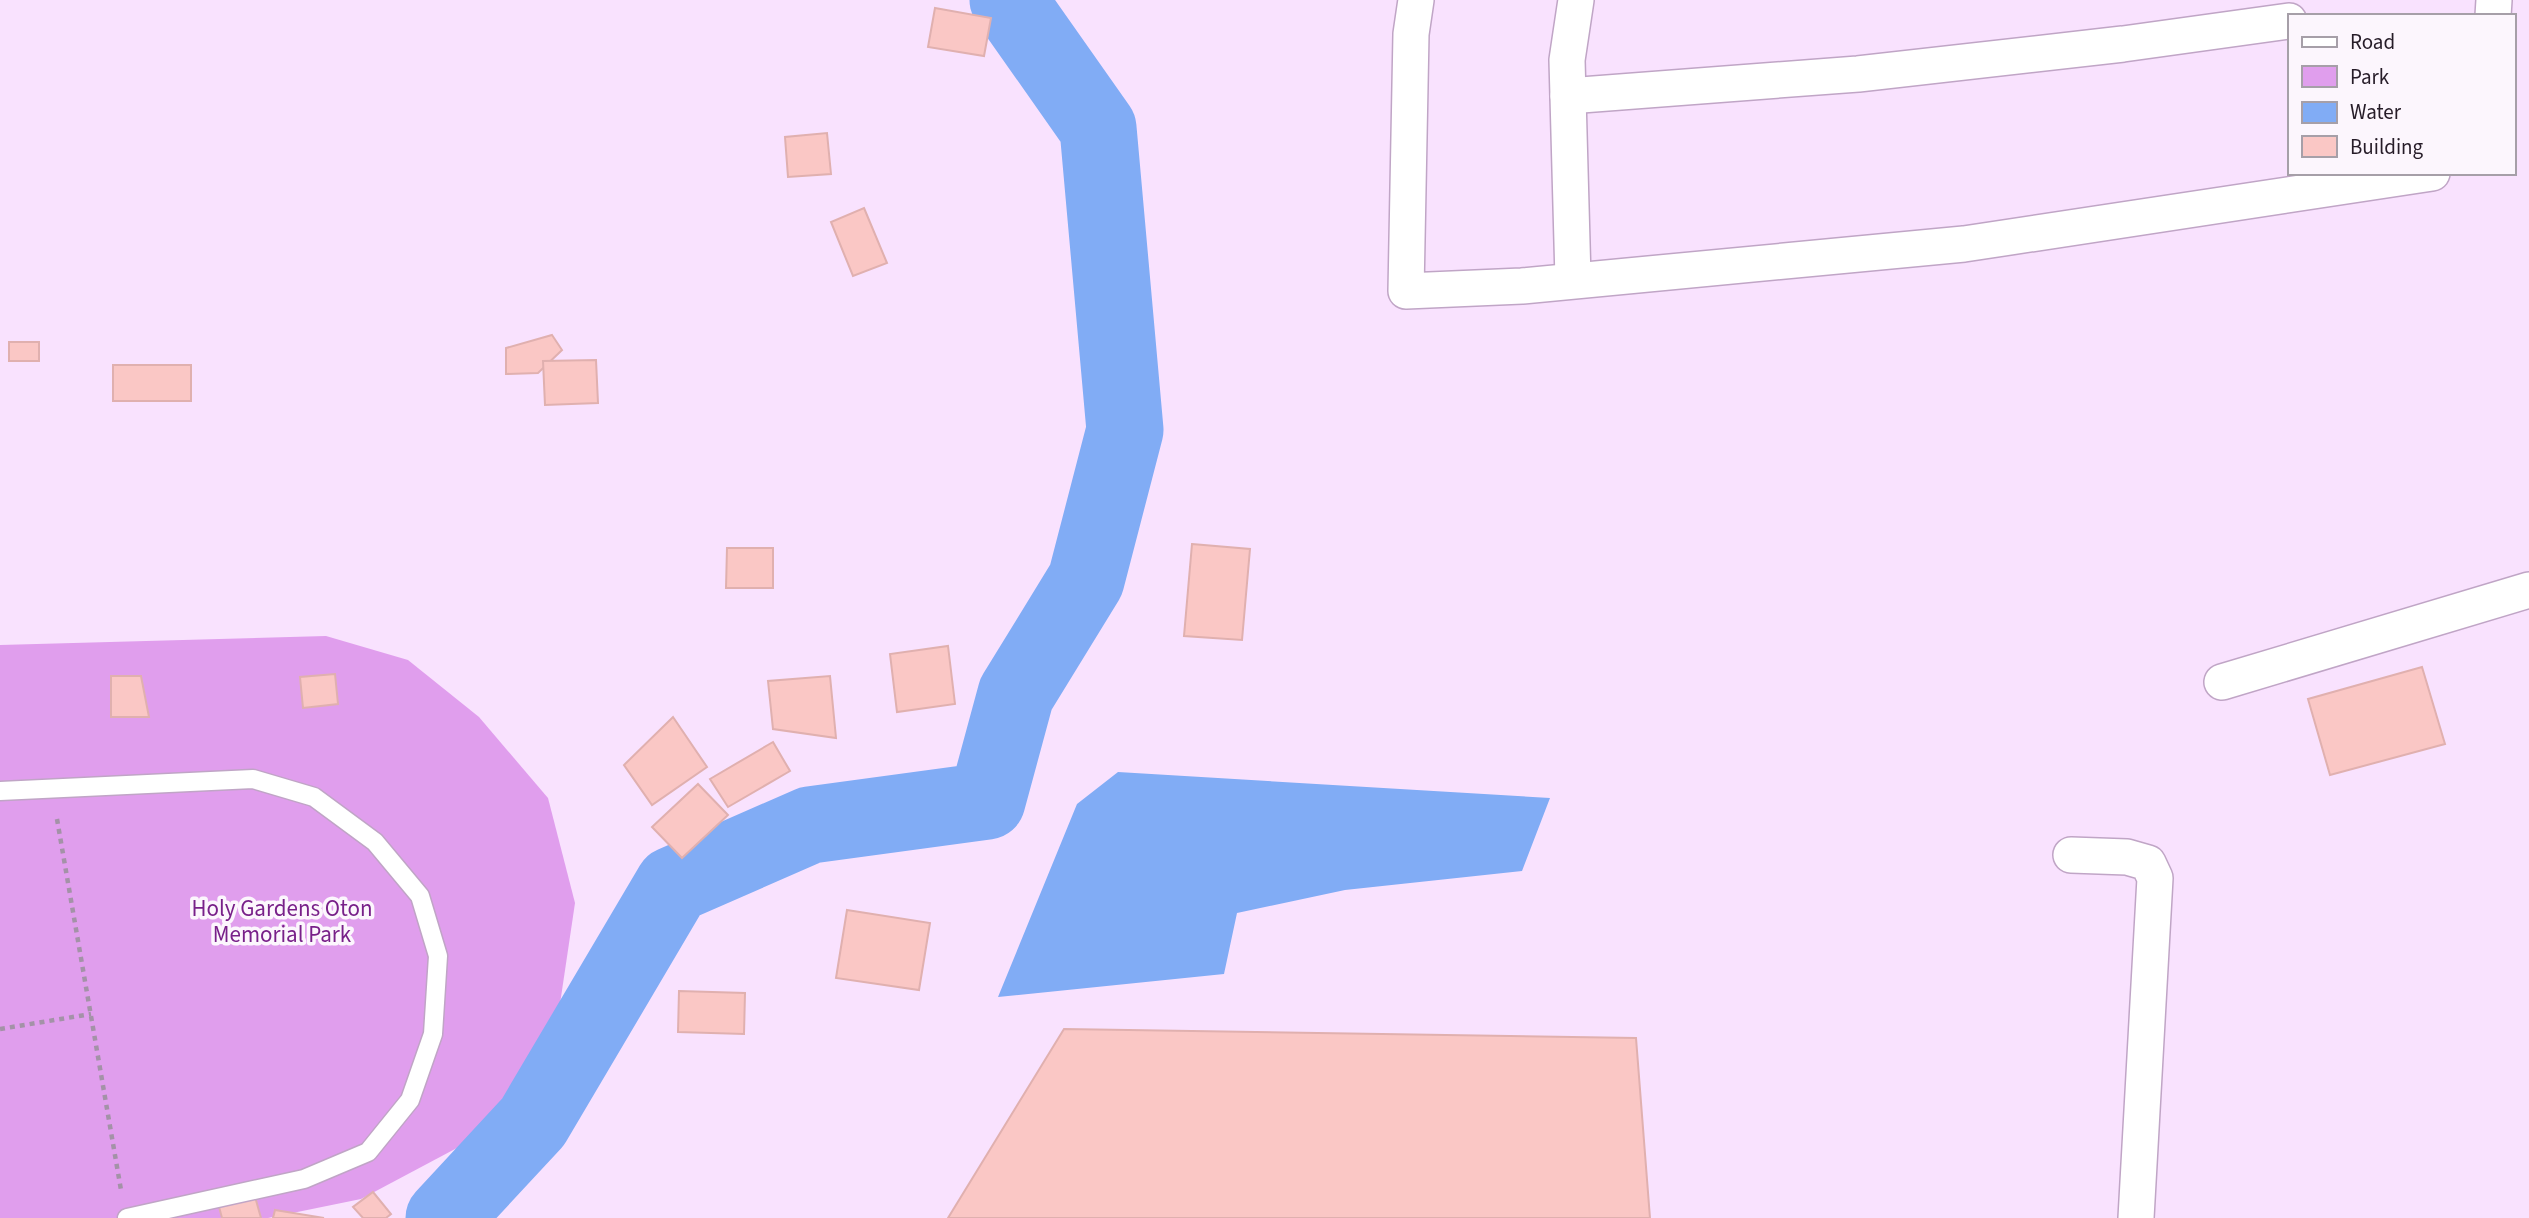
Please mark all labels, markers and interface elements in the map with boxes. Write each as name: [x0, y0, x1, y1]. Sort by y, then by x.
legend: [2288, 14, 2515, 175]
text: Road: [2350, 27, 2395, 57]
text: Park: [2350, 62, 2390, 92]
text: Water: [2350, 97, 2402, 127]
text: Building: [2350, 132, 2424, 162]
park label: Holy Gardens Oton Memorial Park: [192, 892, 372, 951]

